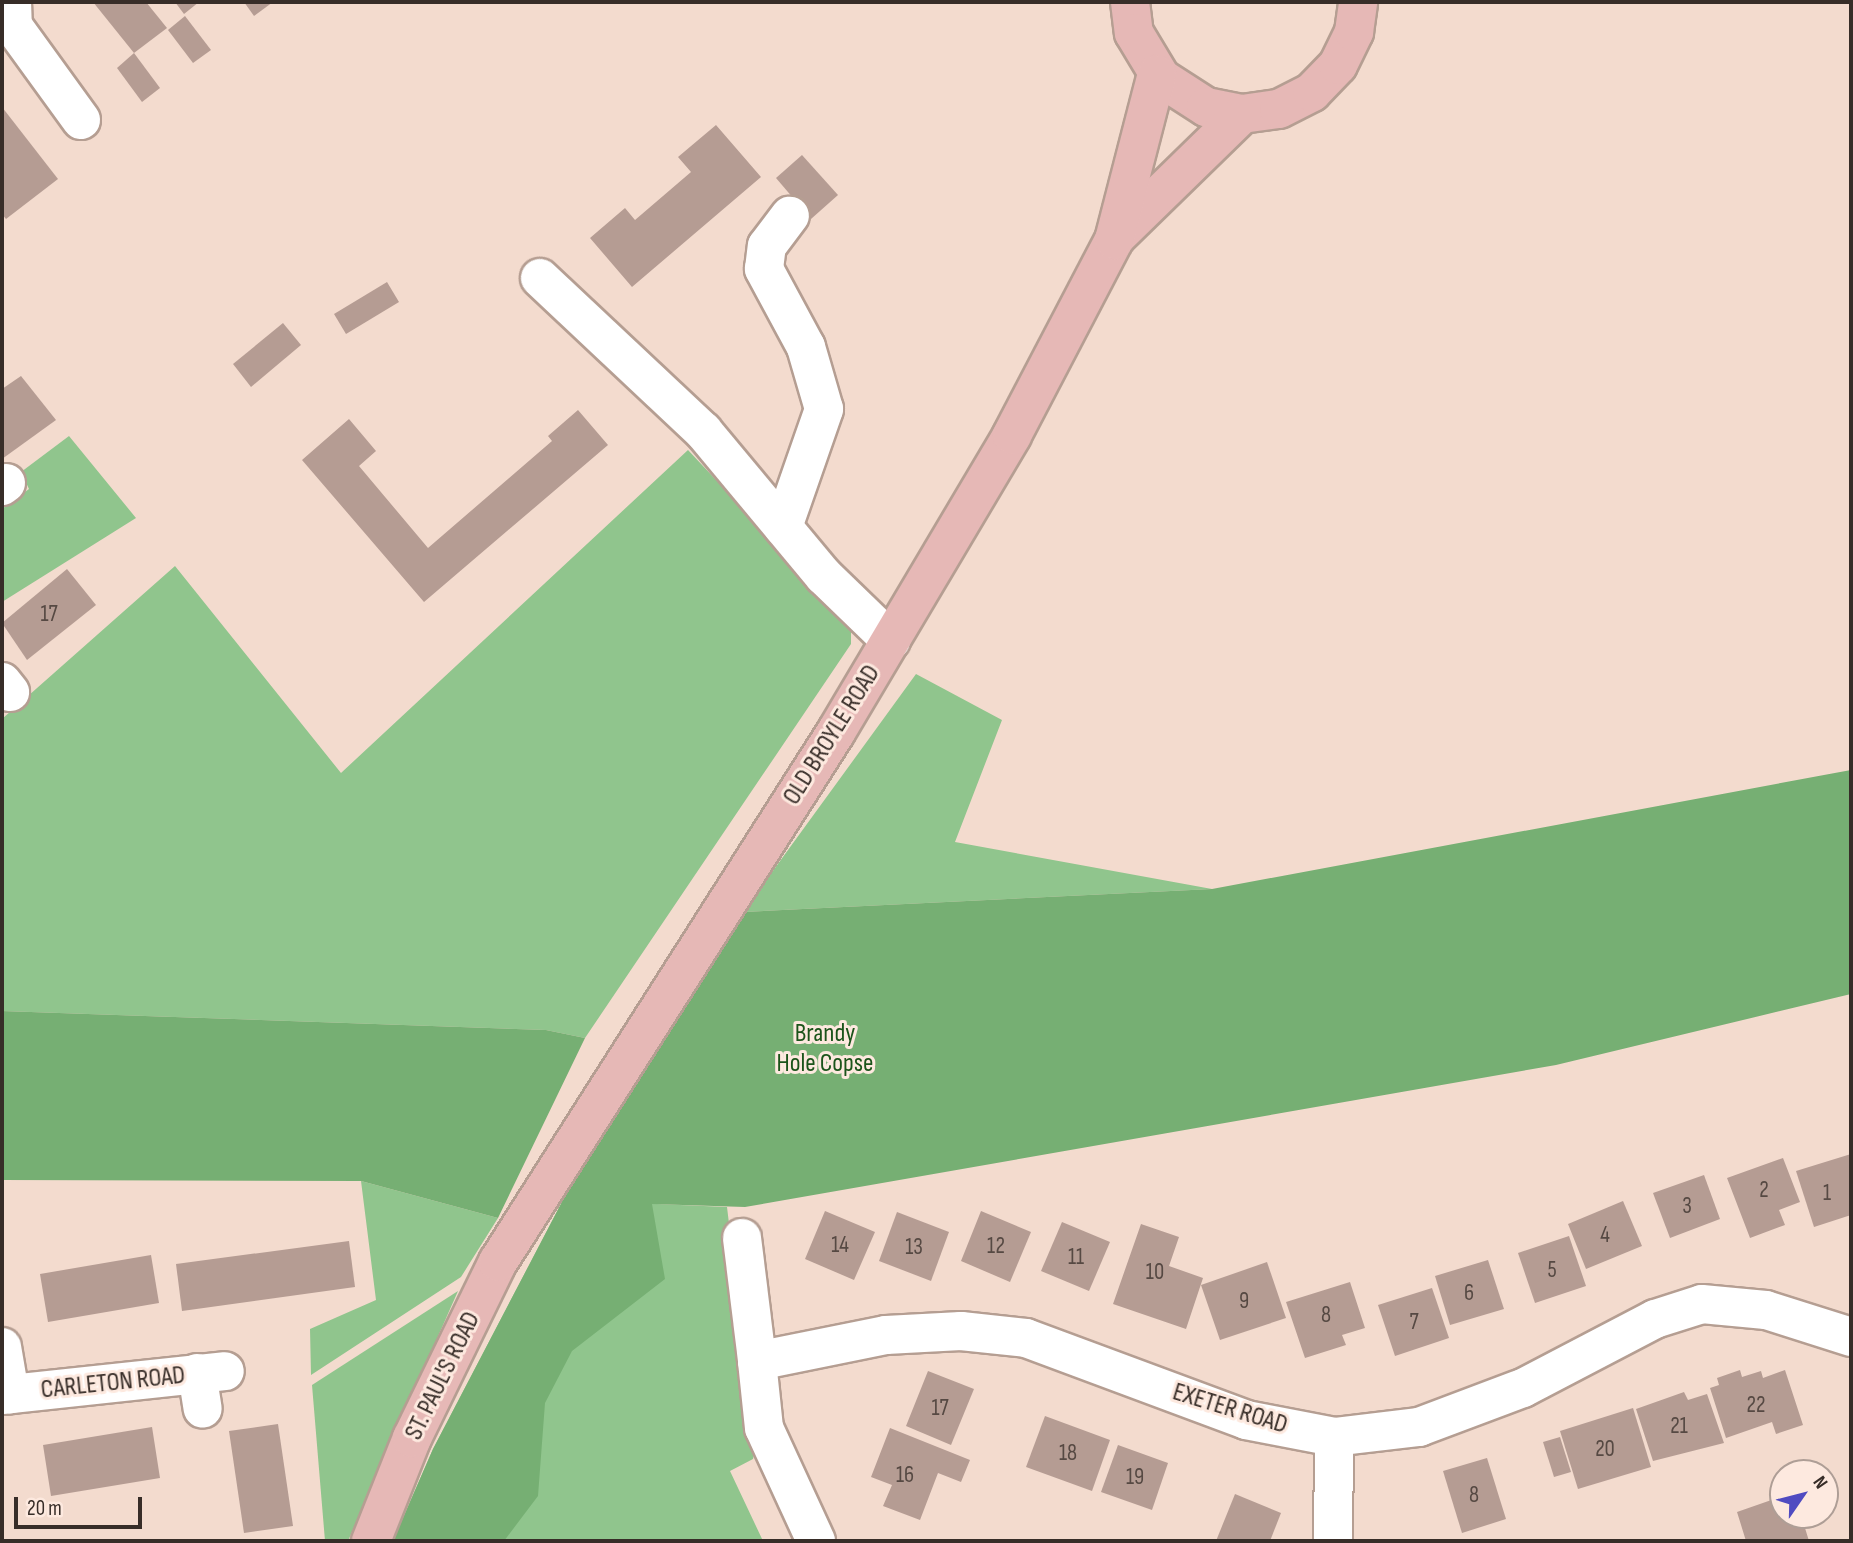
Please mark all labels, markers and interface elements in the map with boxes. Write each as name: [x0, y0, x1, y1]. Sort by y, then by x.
house number: 17: [40, 600, 58, 628]
street label: OLD BROYLE ROAD: [777, 659, 887, 811]
park label: Brandy Hole Copse: [776, 1018, 874, 1080]
house number: 2: [1759, 1176, 1769, 1204]
house number: 1: [1823, 1179, 1831, 1207]
house number: 3: [1682, 1192, 1692, 1220]
house number: 4: [1600, 1221, 1610, 1249]
house number: 14: [831, 1231, 849, 1259]
house number: 12: [987, 1232, 1005, 1260]
house number: 13: [905, 1233, 923, 1261]
house number: 11: [1068, 1243, 1084, 1271]
house number: 5: [1547, 1256, 1557, 1284]
house number: 10: [1146, 1258, 1164, 1286]
house number: 6: [1464, 1279, 1474, 1307]
house number: 9: [1239, 1287, 1249, 1315]
house number: 8: [1321, 1301, 1331, 1329]
street label: ST. PAUL'S ROAD: [399, 1307, 487, 1445]
house number: 7: [1409, 1308, 1419, 1336]
street label: CARLETON ROAD: [39, 1360, 187, 1406]
street label: EXETER ROAD: [1169, 1377, 1291, 1441]
house number: 22: [1747, 1391, 1765, 1419]
house number: 17: [931, 1394, 949, 1422]
house number: 21: [1670, 1412, 1688, 1440]
house number: 20: [1595, 1435, 1615, 1463]
house number: 18: [1059, 1439, 1077, 1467]
north arrow: [1769, 1459, 1839, 1529]
house number: 16: [896, 1461, 914, 1489]
house number: 19: [1126, 1463, 1144, 1491]
text: N: [1808, 1472, 1832, 1494]
house number: 8: [1469, 1481, 1479, 1509]
scale bar: [18, 1484, 145, 1528]
text: 20 m: [27, 1496, 62, 1521]

